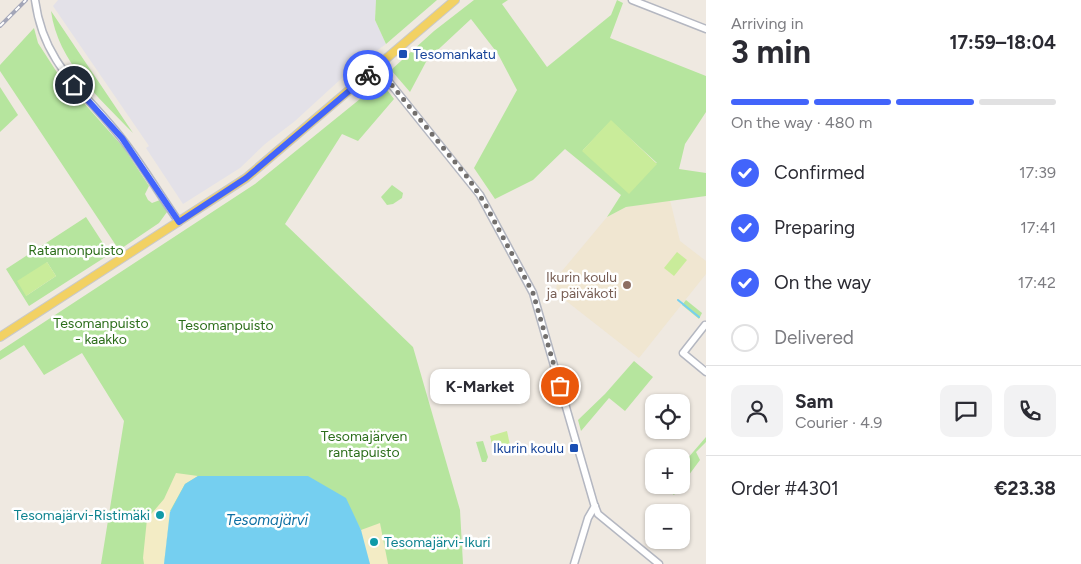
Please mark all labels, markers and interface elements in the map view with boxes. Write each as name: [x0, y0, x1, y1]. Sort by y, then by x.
text: Arriving in: [731, 14, 803, 33]
text: 17:59–18:04: [949, 31, 1056, 54]
text: 3 min: [731, 33, 811, 71]
place label: Tesomankatu: [413, 46, 496, 63]
marker: Tesomankatu: [397, 48, 409, 60]
courier: [343, 50, 393, 100]
icon: bike: [354, 61, 382, 89]
pin: [53, 64, 95, 106]
icon: home: [60, 71, 88, 99]
text: On the way · 480 m: [731, 113, 872, 132]
icon: check: [731, 159, 759, 187]
text: Confirmed: [774, 161, 865, 184]
text: 17:39: [1019, 163, 1056, 182]
icon: check: [731, 214, 759, 242]
text: Preparing: [774, 216, 855, 239]
text: 17:41: [1020, 218, 1056, 237]
park label: Ratamonpuisto: [28, 242, 124, 259]
place label: Ikurin koulu ja päiväkoti: [545, 269, 617, 302]
icon: check: [731, 269, 759, 297]
text: On the way: [774, 271, 871, 294]
text: 17:42: [1018, 273, 1056, 292]
marker: Ikurin koulu ja päiväkoti: [621, 279, 633, 291]
park label: Tesomanpuisto - kaakko: [53, 315, 149, 348]
park label: Tesomanpuisto: [178, 317, 274, 334]
text: Delivered: [774, 326, 854, 349]
pin: [539, 365, 581, 407]
callout: K-Market: [430, 368, 530, 404]
icon: bag: [546, 372, 574, 400]
text: K-Market: [446, 377, 514, 396]
button: person: [731, 385, 783, 437]
button: chat: [940, 385, 992, 437]
button: phone: [1004, 385, 1056, 437]
text: Sam: [795, 390, 833, 413]
map controls: [645, 394, 690, 549]
button: locate: [645, 394, 690, 439]
text: Courier · 4.9: [795, 413, 882, 432]
park label: Tesomajärven rantapuisto: [321, 428, 407, 461]
place label: Ikurin koulu: [493, 440, 564, 457]
marker: Ikurin koulu: [568, 442, 580, 454]
button: +: [645, 449, 690, 494]
text: Order #4301: [731, 477, 839, 500]
text: €23.38: [994, 477, 1056, 500]
button: −: [645, 504, 690, 549]
place label: Tesomajärvi-Ristimäki: [14, 507, 150, 524]
marker: Tesomajärvi-Ristimäki: [154, 509, 166, 521]
water label: Tesomajärvi: [226, 511, 308, 529]
place label: Tesomajärvi-Ikuri: [384, 534, 491, 551]
marker: Tesomajärvi-Ikuri: [368, 536, 380, 548]

